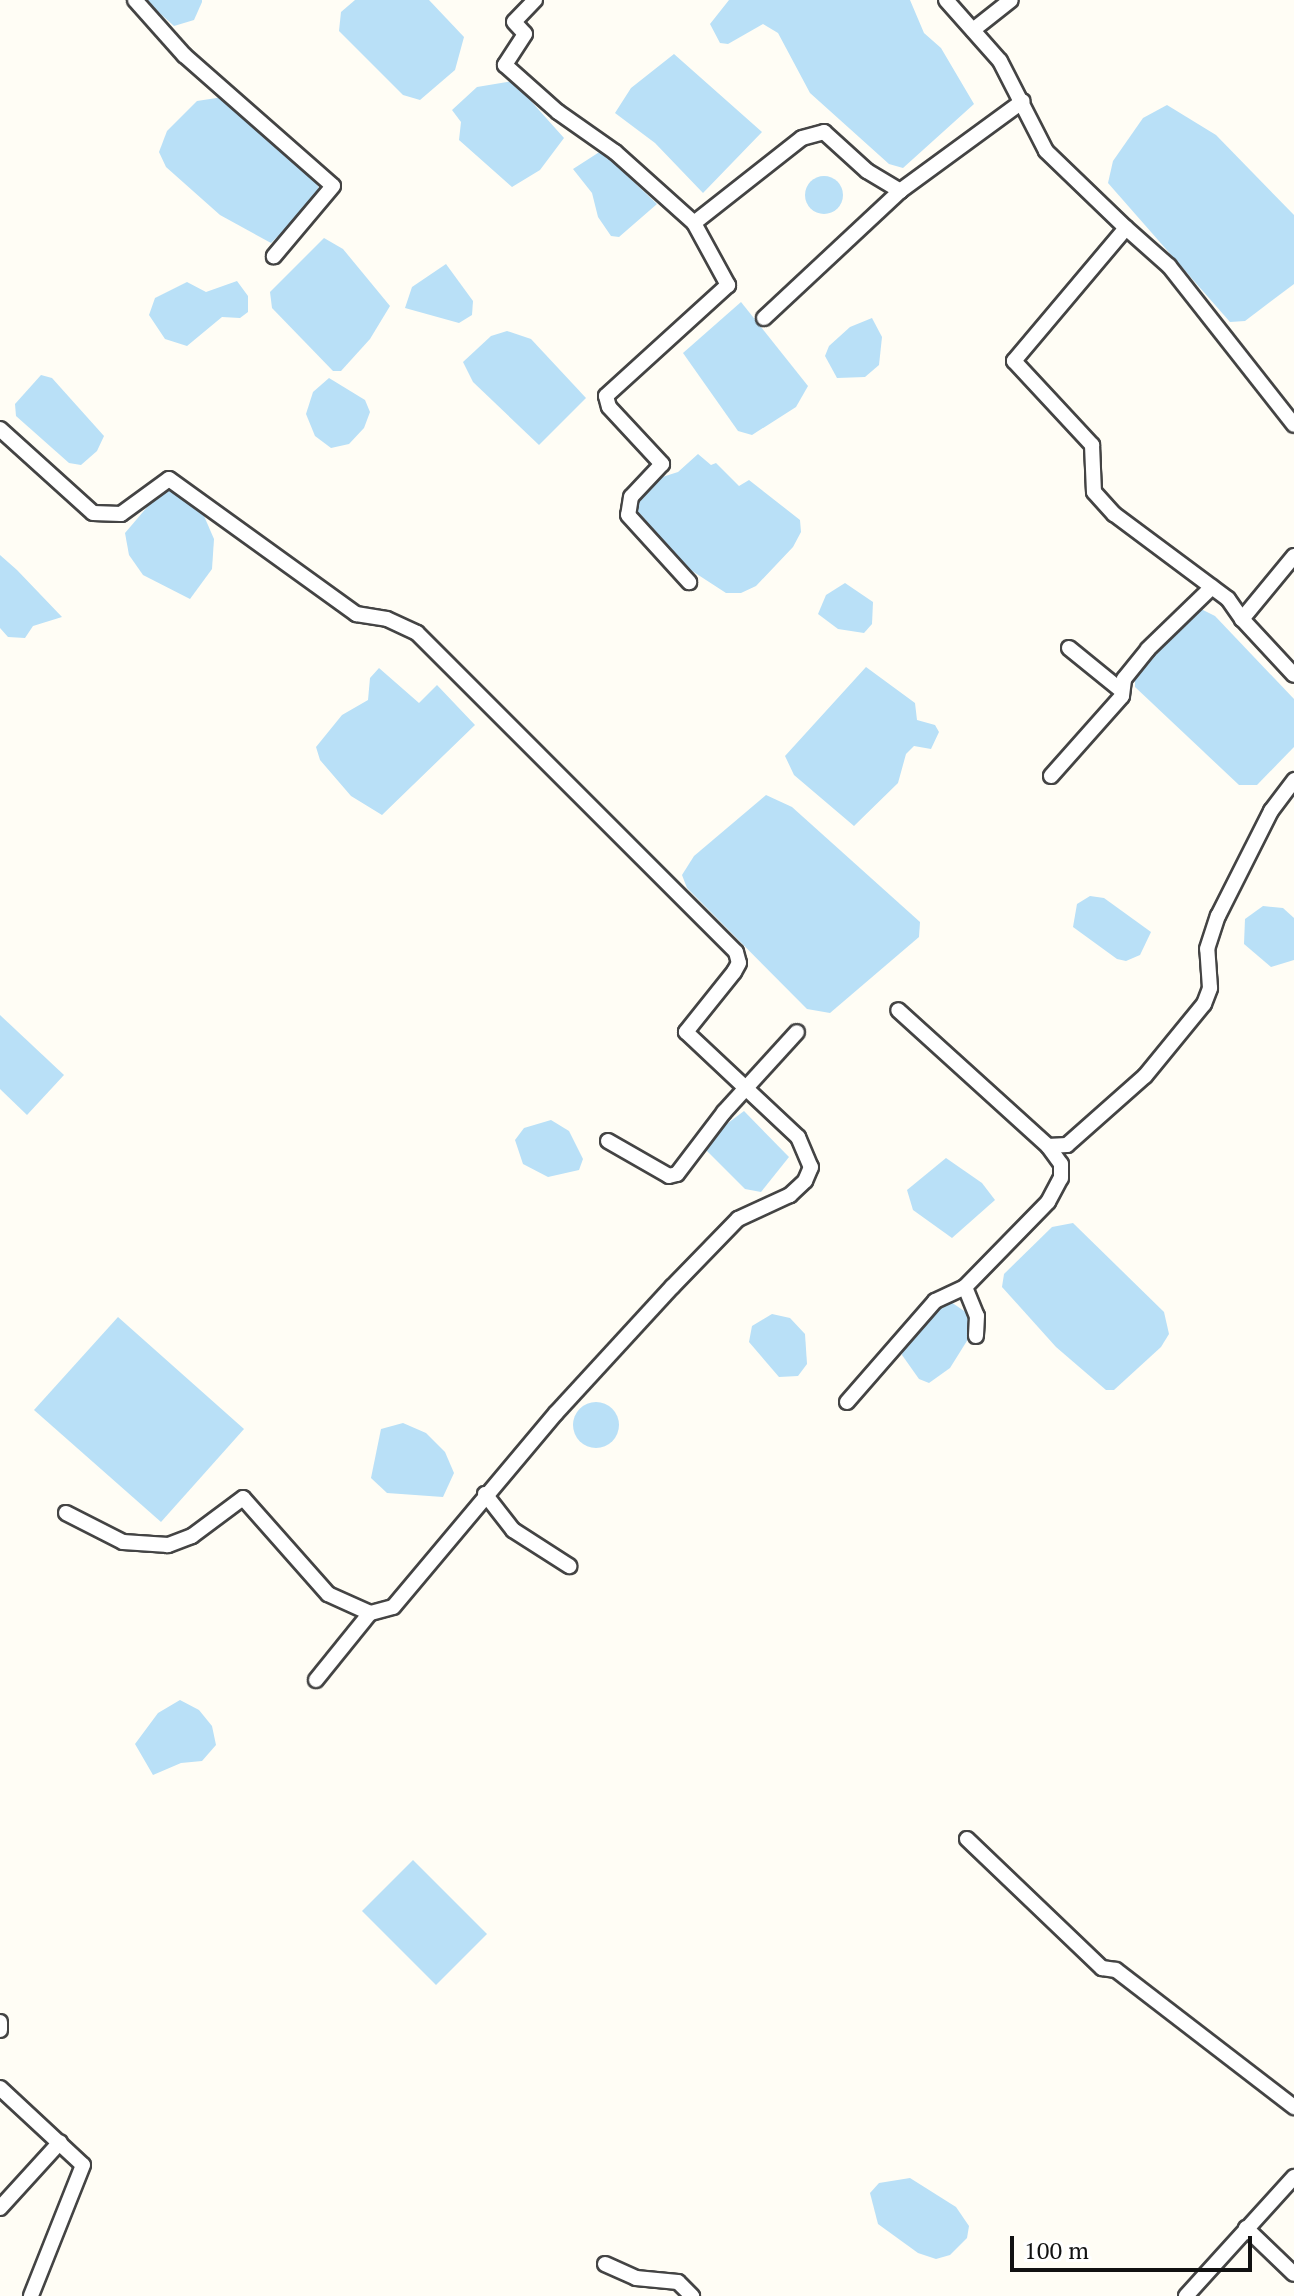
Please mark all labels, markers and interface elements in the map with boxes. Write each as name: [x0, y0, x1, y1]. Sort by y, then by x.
scale bar: [1014, 2220, 1256, 2270]
text: 100 m: [1024, 2234, 1089, 2266]

